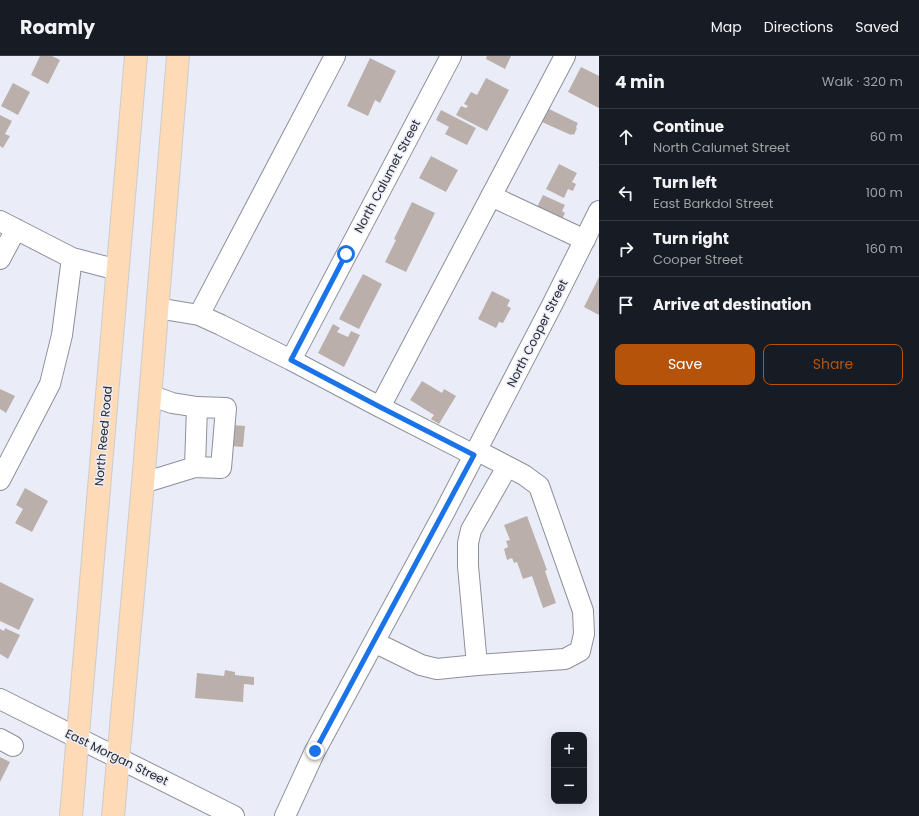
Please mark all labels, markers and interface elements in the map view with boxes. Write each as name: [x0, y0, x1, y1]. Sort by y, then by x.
text: Roamly: [20, 14, 95, 41]
text: Map: [711, 17, 742, 37]
text: Directions: [764, 17, 833, 37]
text: Saved: [855, 17, 899, 37]
text: 4 min: [615, 70, 665, 94]
text: Walk · 320 m: [822, 72, 903, 91]
street label: North Calumet Street: [350, 116, 424, 236]
text: Continue: [653, 116, 724, 137]
icon: ahead: [615, 126, 637, 148]
text: 60 m: [870, 127, 903, 146]
text: North Calumet Street: [653, 138, 790, 157]
text: Turn left: [653, 172, 717, 193]
icon: left: [615, 182, 637, 204]
text: 100 m: [866, 183, 903, 202]
text: East Barkdol Street: [653, 194, 774, 213]
text: Turn right: [653, 228, 729, 249]
icon: right: [615, 238, 637, 260]
text: 160 m: [866, 239, 903, 258]
route start: [337, 245, 355, 263]
text: Cooper Street: [653, 250, 743, 269]
street label: North Cooper Street: [502, 276, 572, 390]
icon: arrive: [615, 294, 637, 316]
text: Arrive at destination: [653, 294, 811, 315]
button: Save: [615, 344, 755, 385]
button: Share: [763, 344, 903, 385]
street label: North Reed Road: [90, 385, 116, 487]
street label: East Morgan Street: [63, 725, 171, 789]
map controls: [551, 732, 587, 804]
button: +: [551, 732, 587, 768]
route end: [306, 742, 324, 760]
button: −: [551, 768, 587, 804]

